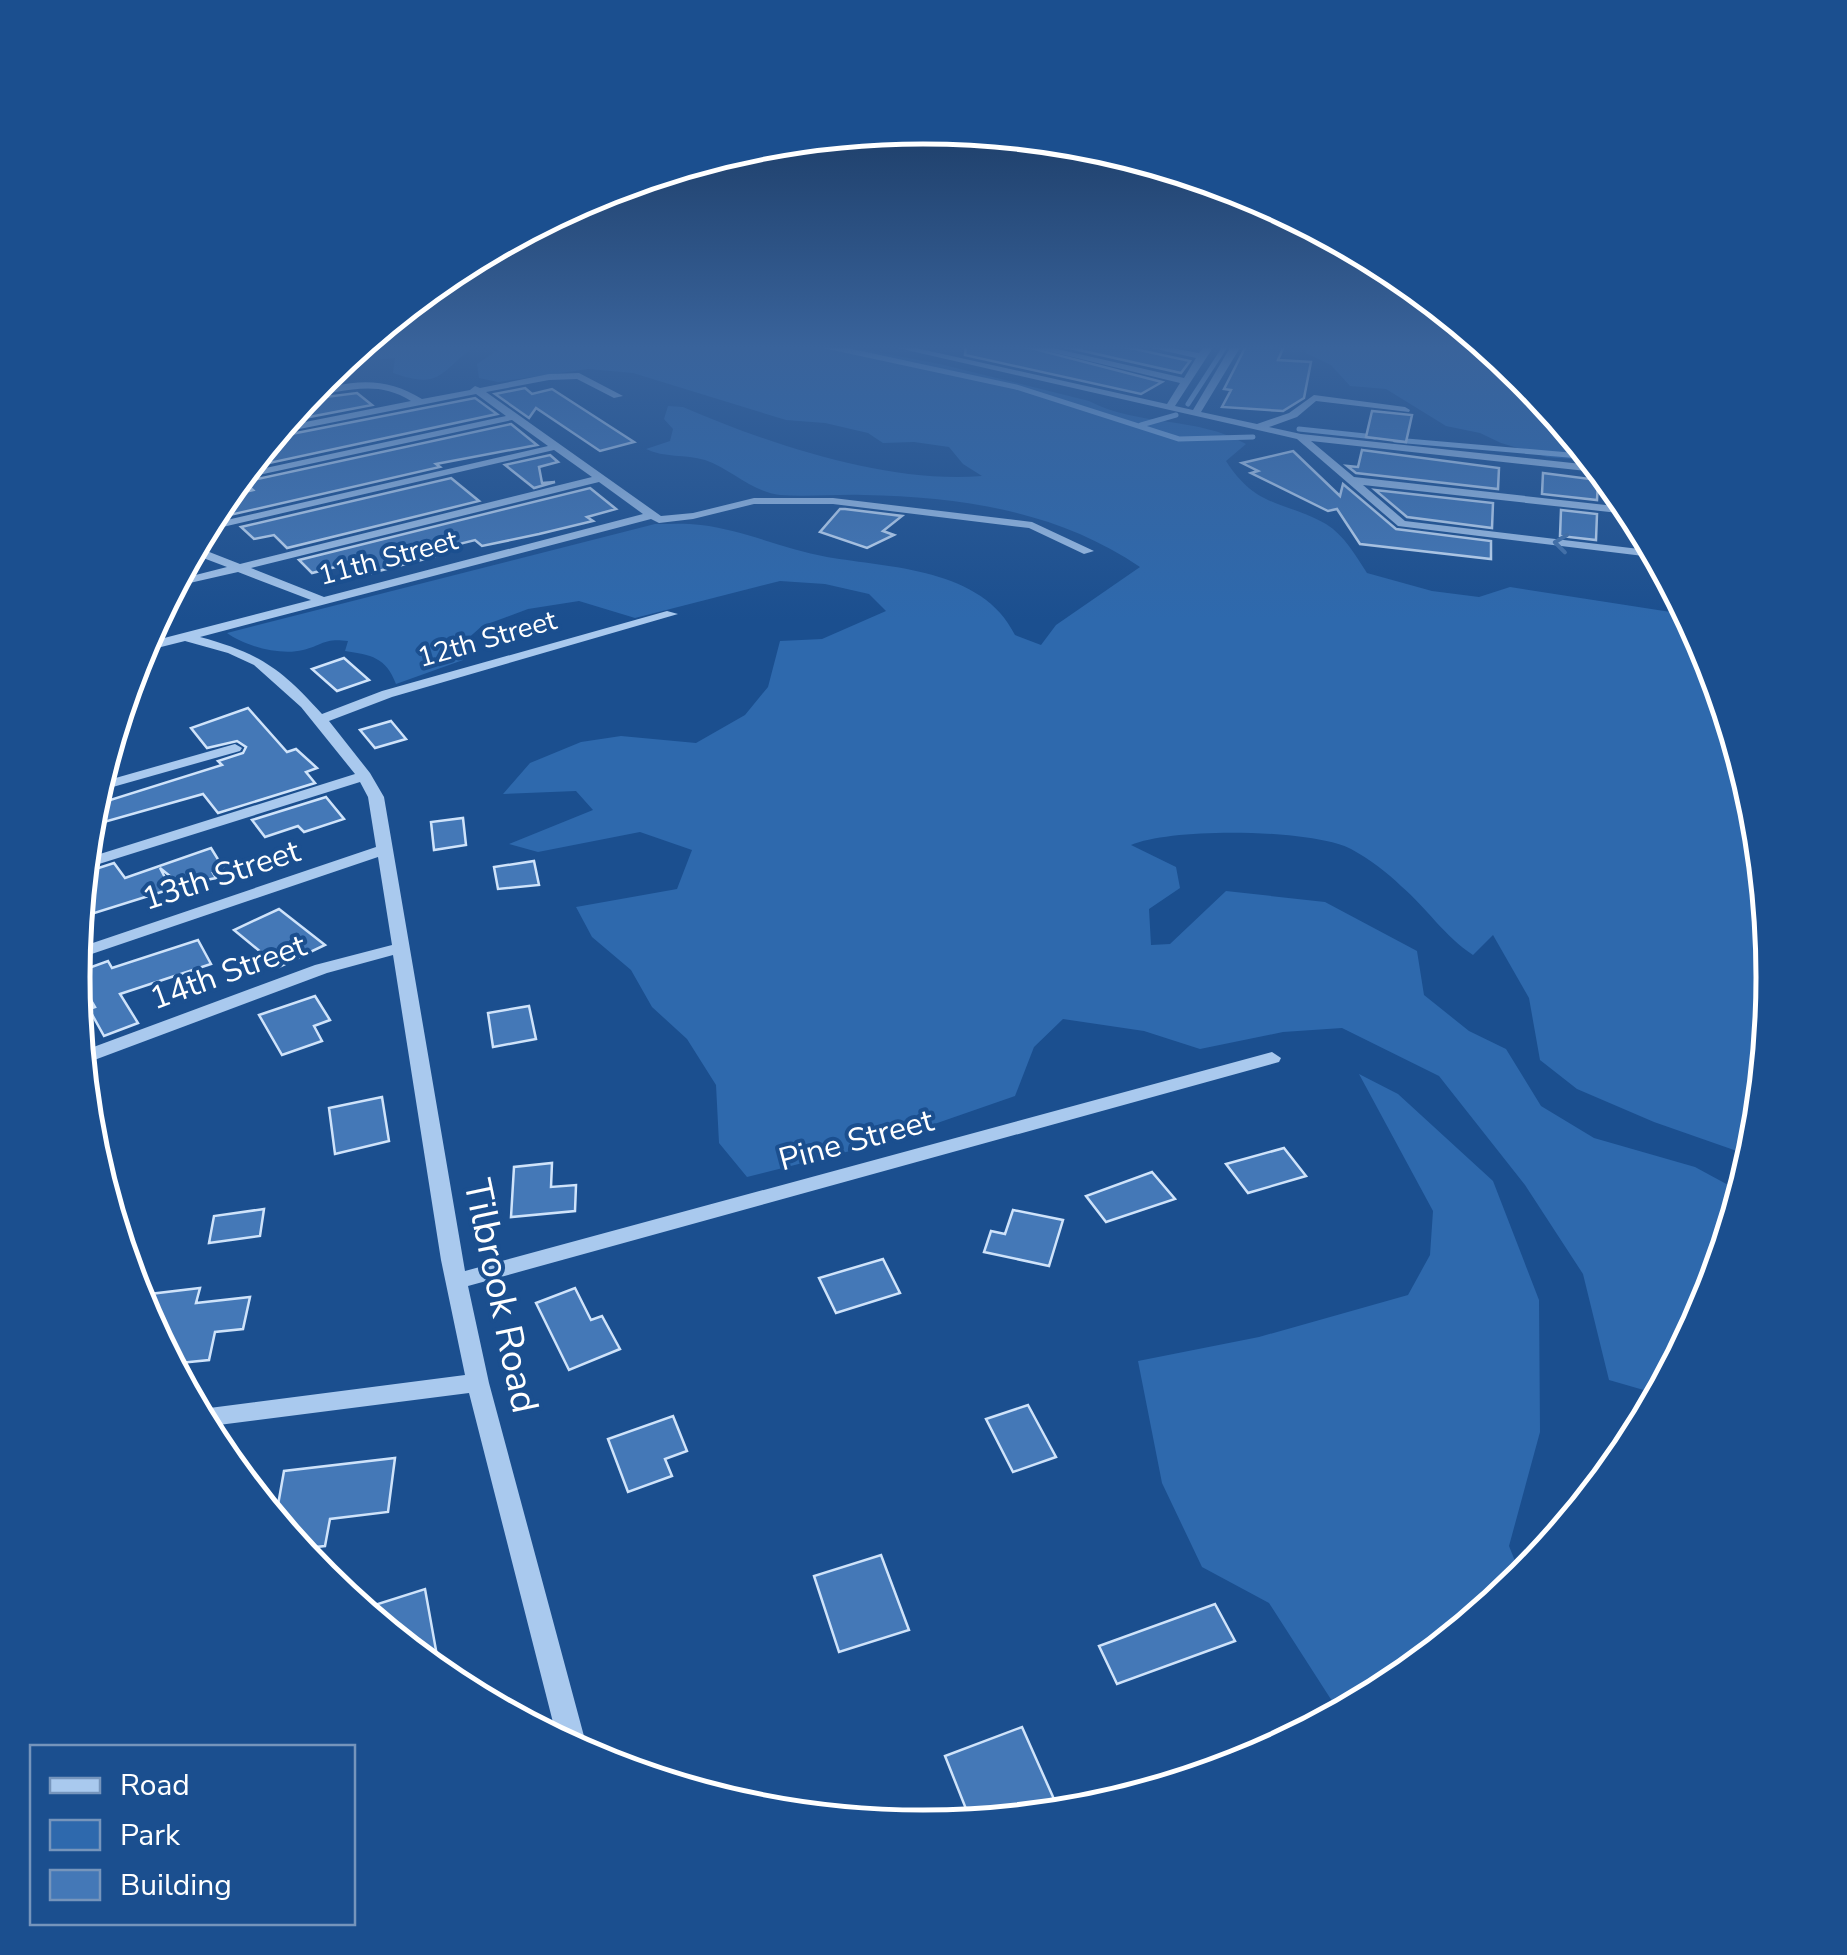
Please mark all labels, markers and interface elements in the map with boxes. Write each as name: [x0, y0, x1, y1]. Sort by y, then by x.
street label: 11th Street: [314, 521, 462, 595]
one-way arrow: [1553, 534, 1570, 555]
street label: 12th Street: [413, 601, 561, 677]
street label: 13th Street: [137, 829, 306, 921]
street label: 14th Street: [144, 924, 313, 1020]
street label: Pine Street: [774, 1099, 939, 1181]
street label: Tilbrook Road: [451, 1174, 551, 1418]
legend: [30, 1745, 355, 1925]
text: Road: [120, 1765, 190, 1806]
text: Park: [120, 1815, 181, 1856]
text: Building: [120, 1865, 232, 1906]

